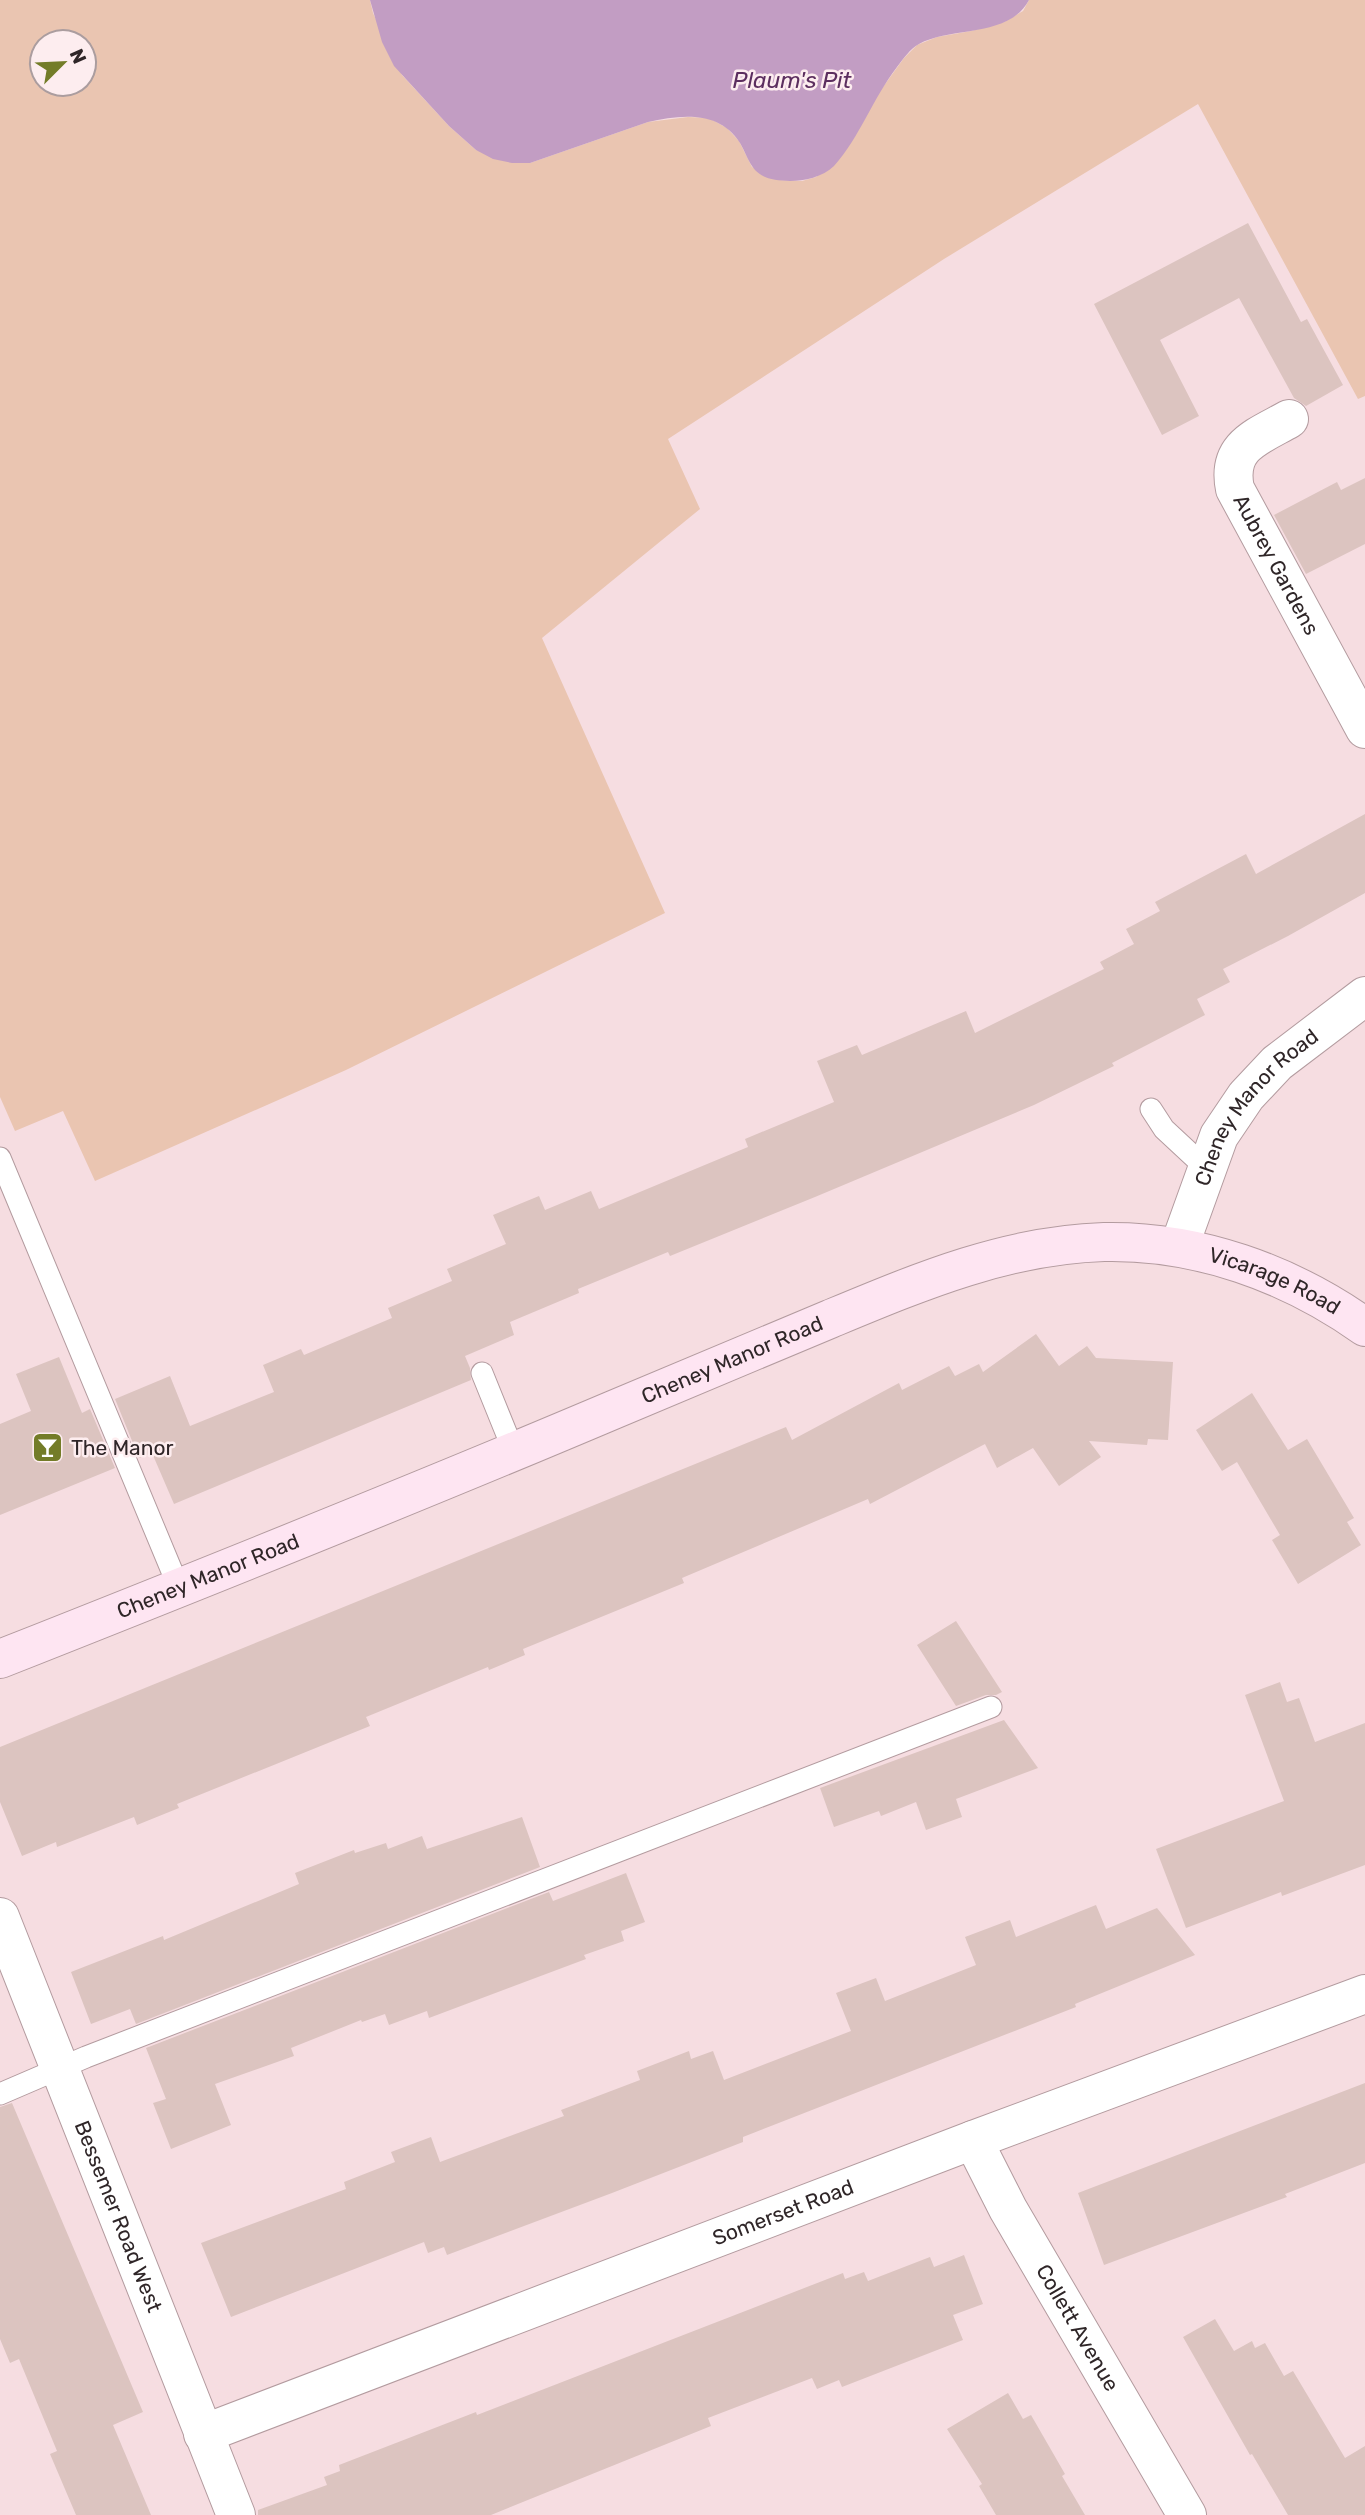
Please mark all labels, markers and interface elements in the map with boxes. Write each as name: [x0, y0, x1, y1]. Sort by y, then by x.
north arrow: [28, 28, 98, 98]
text: N: [65, 45, 91, 67]
water label: Plaum's Pit: [733, 66, 853, 94]
street label: Aubrey Gardens: [1228, 490, 1325, 639]
street label: Cheney Manor Road: [1189, 1023, 1323, 1189]
street label: Vicarage Road: [1206, 1242, 1345, 1320]
street label: Cheney Manor Road: [638, 1310, 826, 1409]
bar icon: The Manor: [31, 1431, 65, 1465]
place label: The Manor: [71, 1435, 173, 1460]
street label: Cheney Manor Road: [113, 1528, 303, 1623]
street label: Bessemer Road West: [70, 2117, 168, 2316]
street label: Somerset Road: [709, 2174, 857, 2250]
street label: Collett Avenue: [1031, 2260, 1125, 2395]

